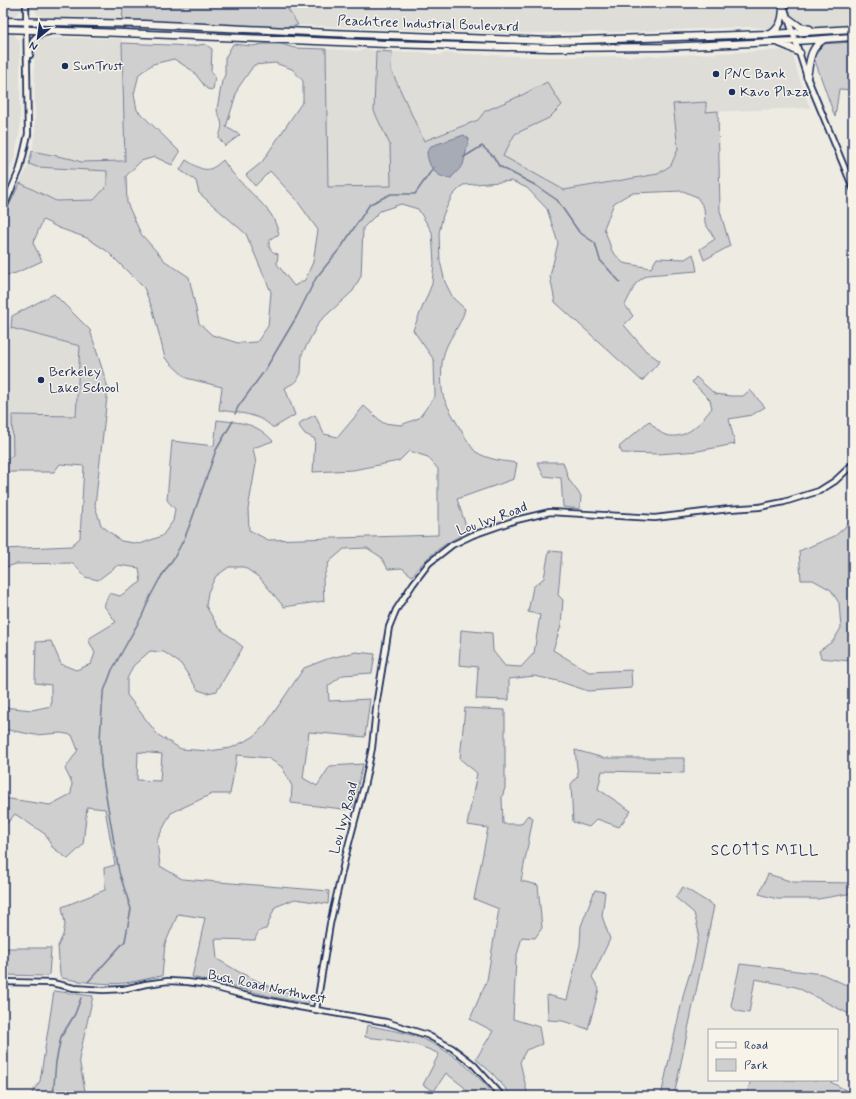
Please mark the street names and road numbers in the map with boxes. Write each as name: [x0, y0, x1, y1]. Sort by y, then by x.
street label: Peachtree Industrial Boulevard: [337, 12, 519, 36]
street label: Lou Ivy Road: [454, 498, 530, 540]
street label: Lou Ivy Road: [326, 780, 362, 856]
street label: Bush Road Northwest: [206, 966, 328, 1008]

